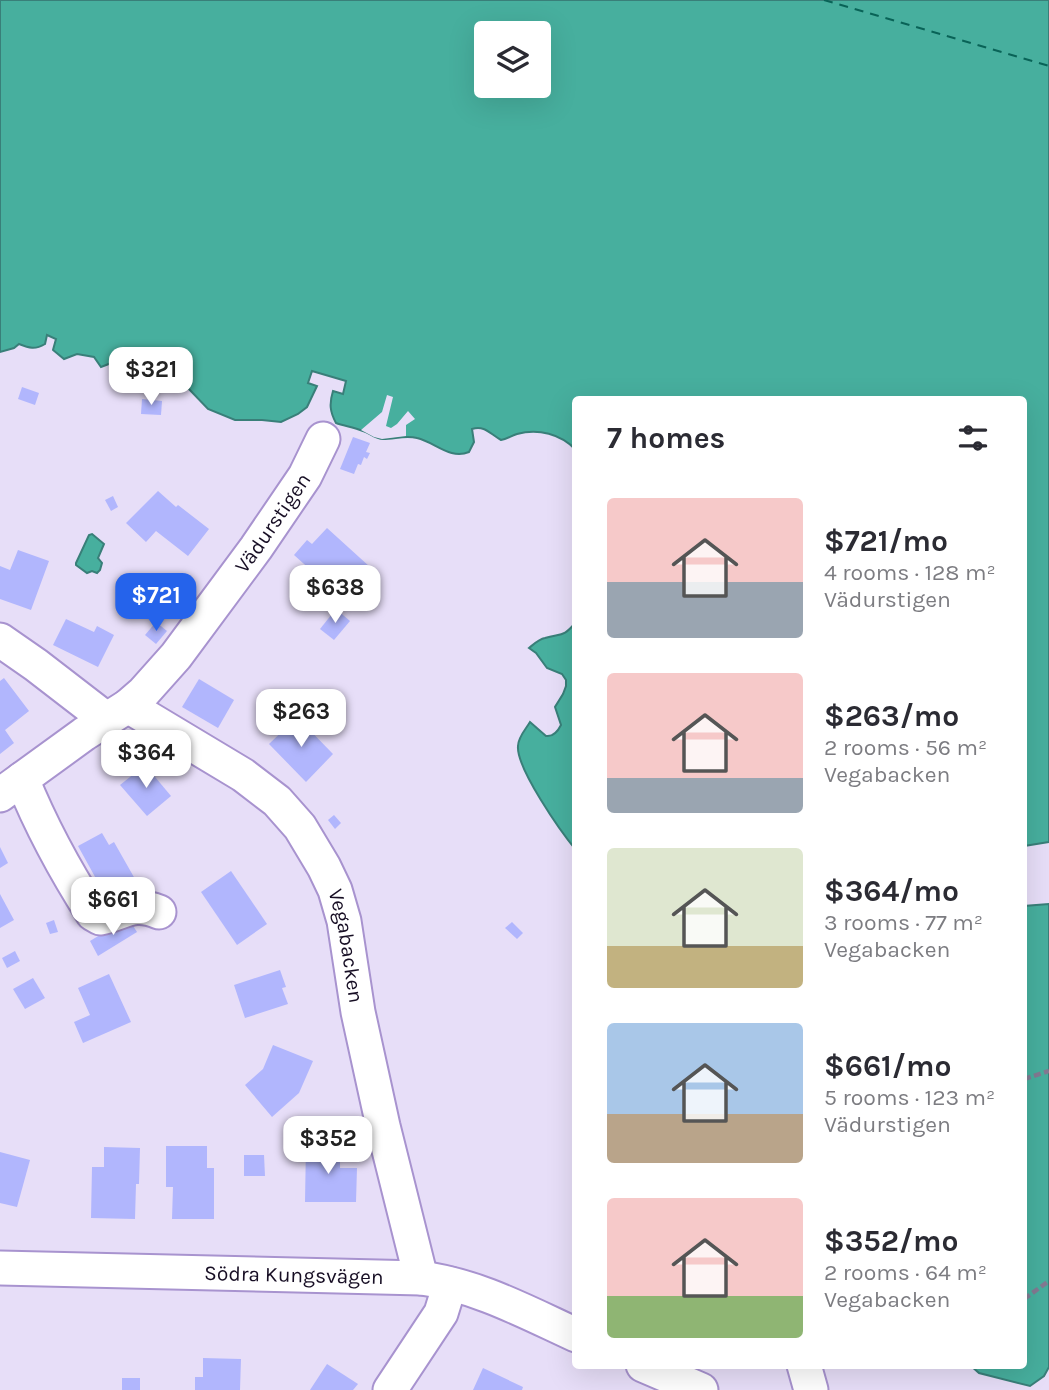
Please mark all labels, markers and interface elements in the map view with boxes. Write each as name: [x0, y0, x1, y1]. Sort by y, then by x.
map controls: [474, 21, 551, 98]
button: layers: [474, 21, 551, 98]
pin: $321: [110, 348, 192, 407]
text: $321: [125, 356, 177, 383]
icon: filters: [954, 419, 992, 457]
text: 7 homes: [607, 420, 725, 456]
street label: Vädurstigen: [230, 468, 316, 577]
text: $721/mo: [824, 523, 948, 559]
icon: home: [663, 526, 747, 610]
text: 4 rooms · 128 m²: [824, 559, 996, 586]
pin: $638: [294, 566, 376, 625]
pin: $721: [115, 574, 197, 633]
text: $638: [306, 574, 364, 601]
text: $721: [131, 582, 181, 609]
text: Vädurstigen: [824, 586, 951, 613]
pin: $263: [260, 690, 342, 749]
text: $263: [272, 698, 330, 725]
text: $263/mo: [824, 698, 959, 734]
icon: home: [663, 701, 747, 785]
pin: $364: [105, 730, 187, 790]
text: 2 rooms · 56 m²: [824, 734, 987, 761]
text: $364: [117, 739, 175, 766]
text: Vegabacken: [824, 761, 950, 788]
text: $364/mo: [824, 873, 959, 909]
icon: home: [663, 876, 747, 960]
pin: $661: [72, 878, 154, 937]
text: $661: [87, 886, 139, 913]
street label: Vegabacken: [323, 886, 368, 1005]
text: 3 rooms · 77 m²: [824, 909, 983, 936]
text: Vegabacken: [824, 936, 950, 963]
text: $661/mo: [824, 1048, 951, 1084]
icon: home: [663, 1051, 747, 1135]
text: 5 rooms · 123 m²: [824, 1084, 995, 1111]
text: Vädurstigen: [824, 1111, 951, 1138]
pin: $352: [287, 1116, 369, 1176]
text: $352: [299, 1125, 357, 1152]
text: $352/mo: [824, 1223, 959, 1259]
icon: home: [663, 1226, 747, 1310]
text: 2 rooms · 64 m²: [824, 1259, 987, 1286]
street label: Södra Kungsvägen: [204, 1261, 384, 1289]
text: Vegabacken: [824, 1286, 950, 1313]

